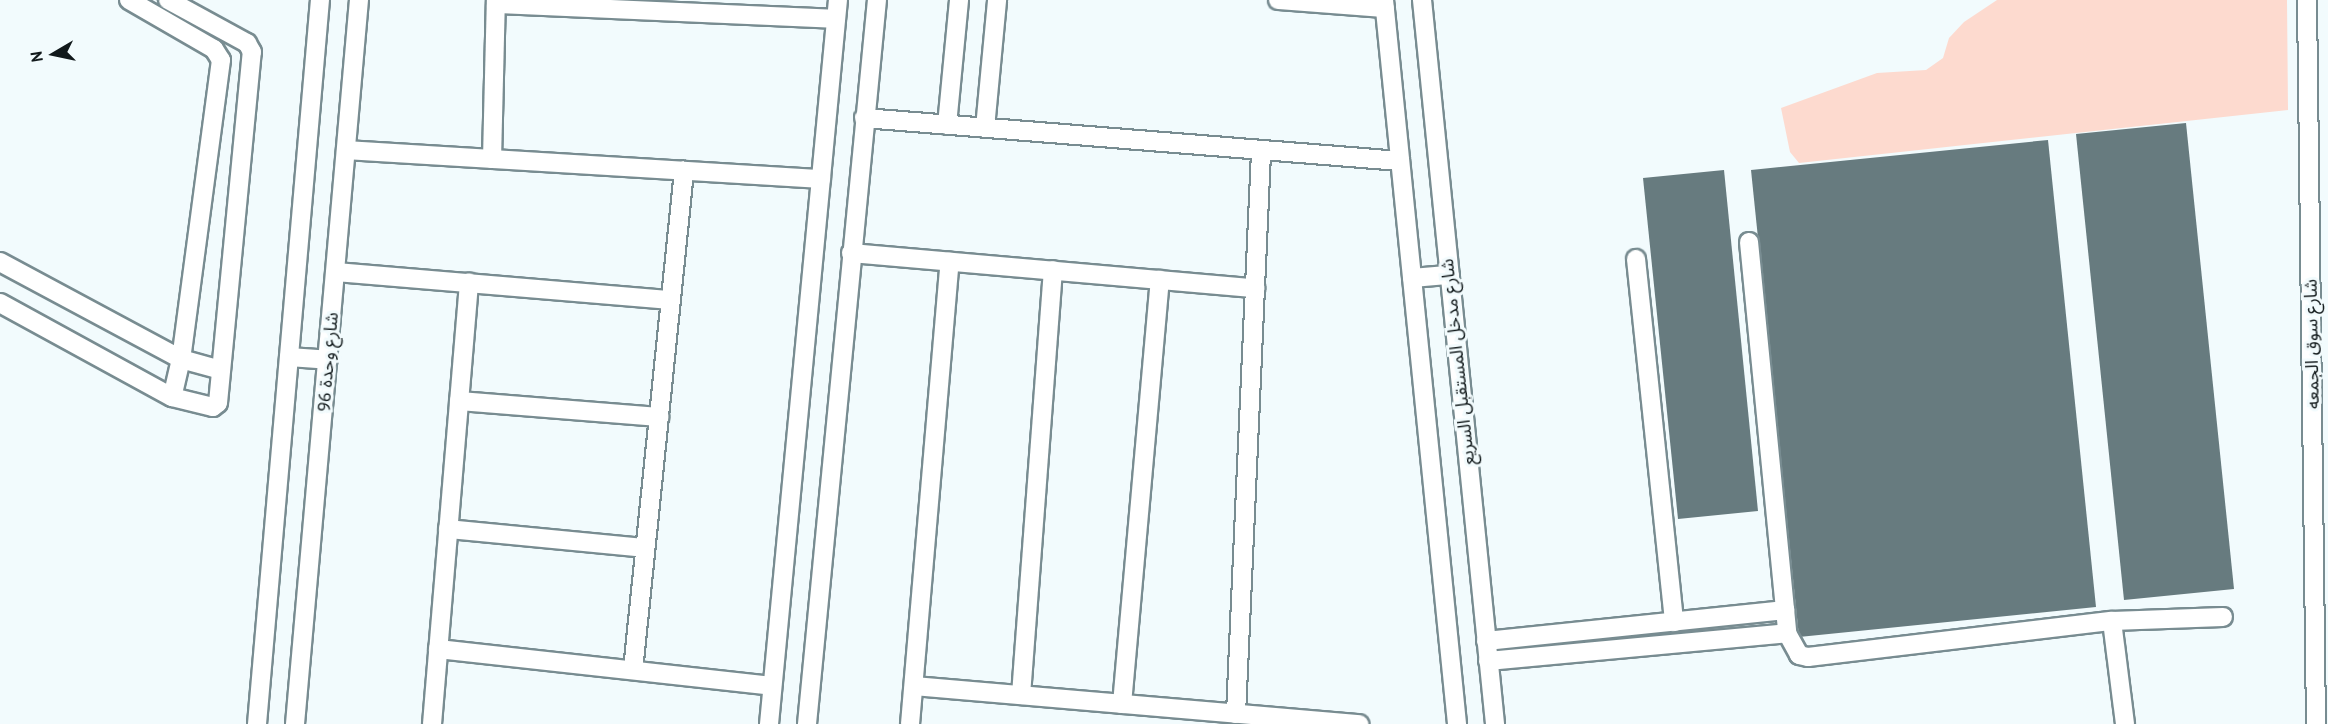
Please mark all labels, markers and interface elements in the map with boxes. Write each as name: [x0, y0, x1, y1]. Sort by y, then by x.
north arrow: [24, 24, 84, 84]
text: N: [26, 50, 47, 64]
street label: شارع مدخل المستقبل السريع: [1436, 258, 1480, 466]
street label: شارع سوق الجمعه: [2300, 279, 2324, 409]
street label: شارع وحدة 96: [313, 311, 343, 413]

